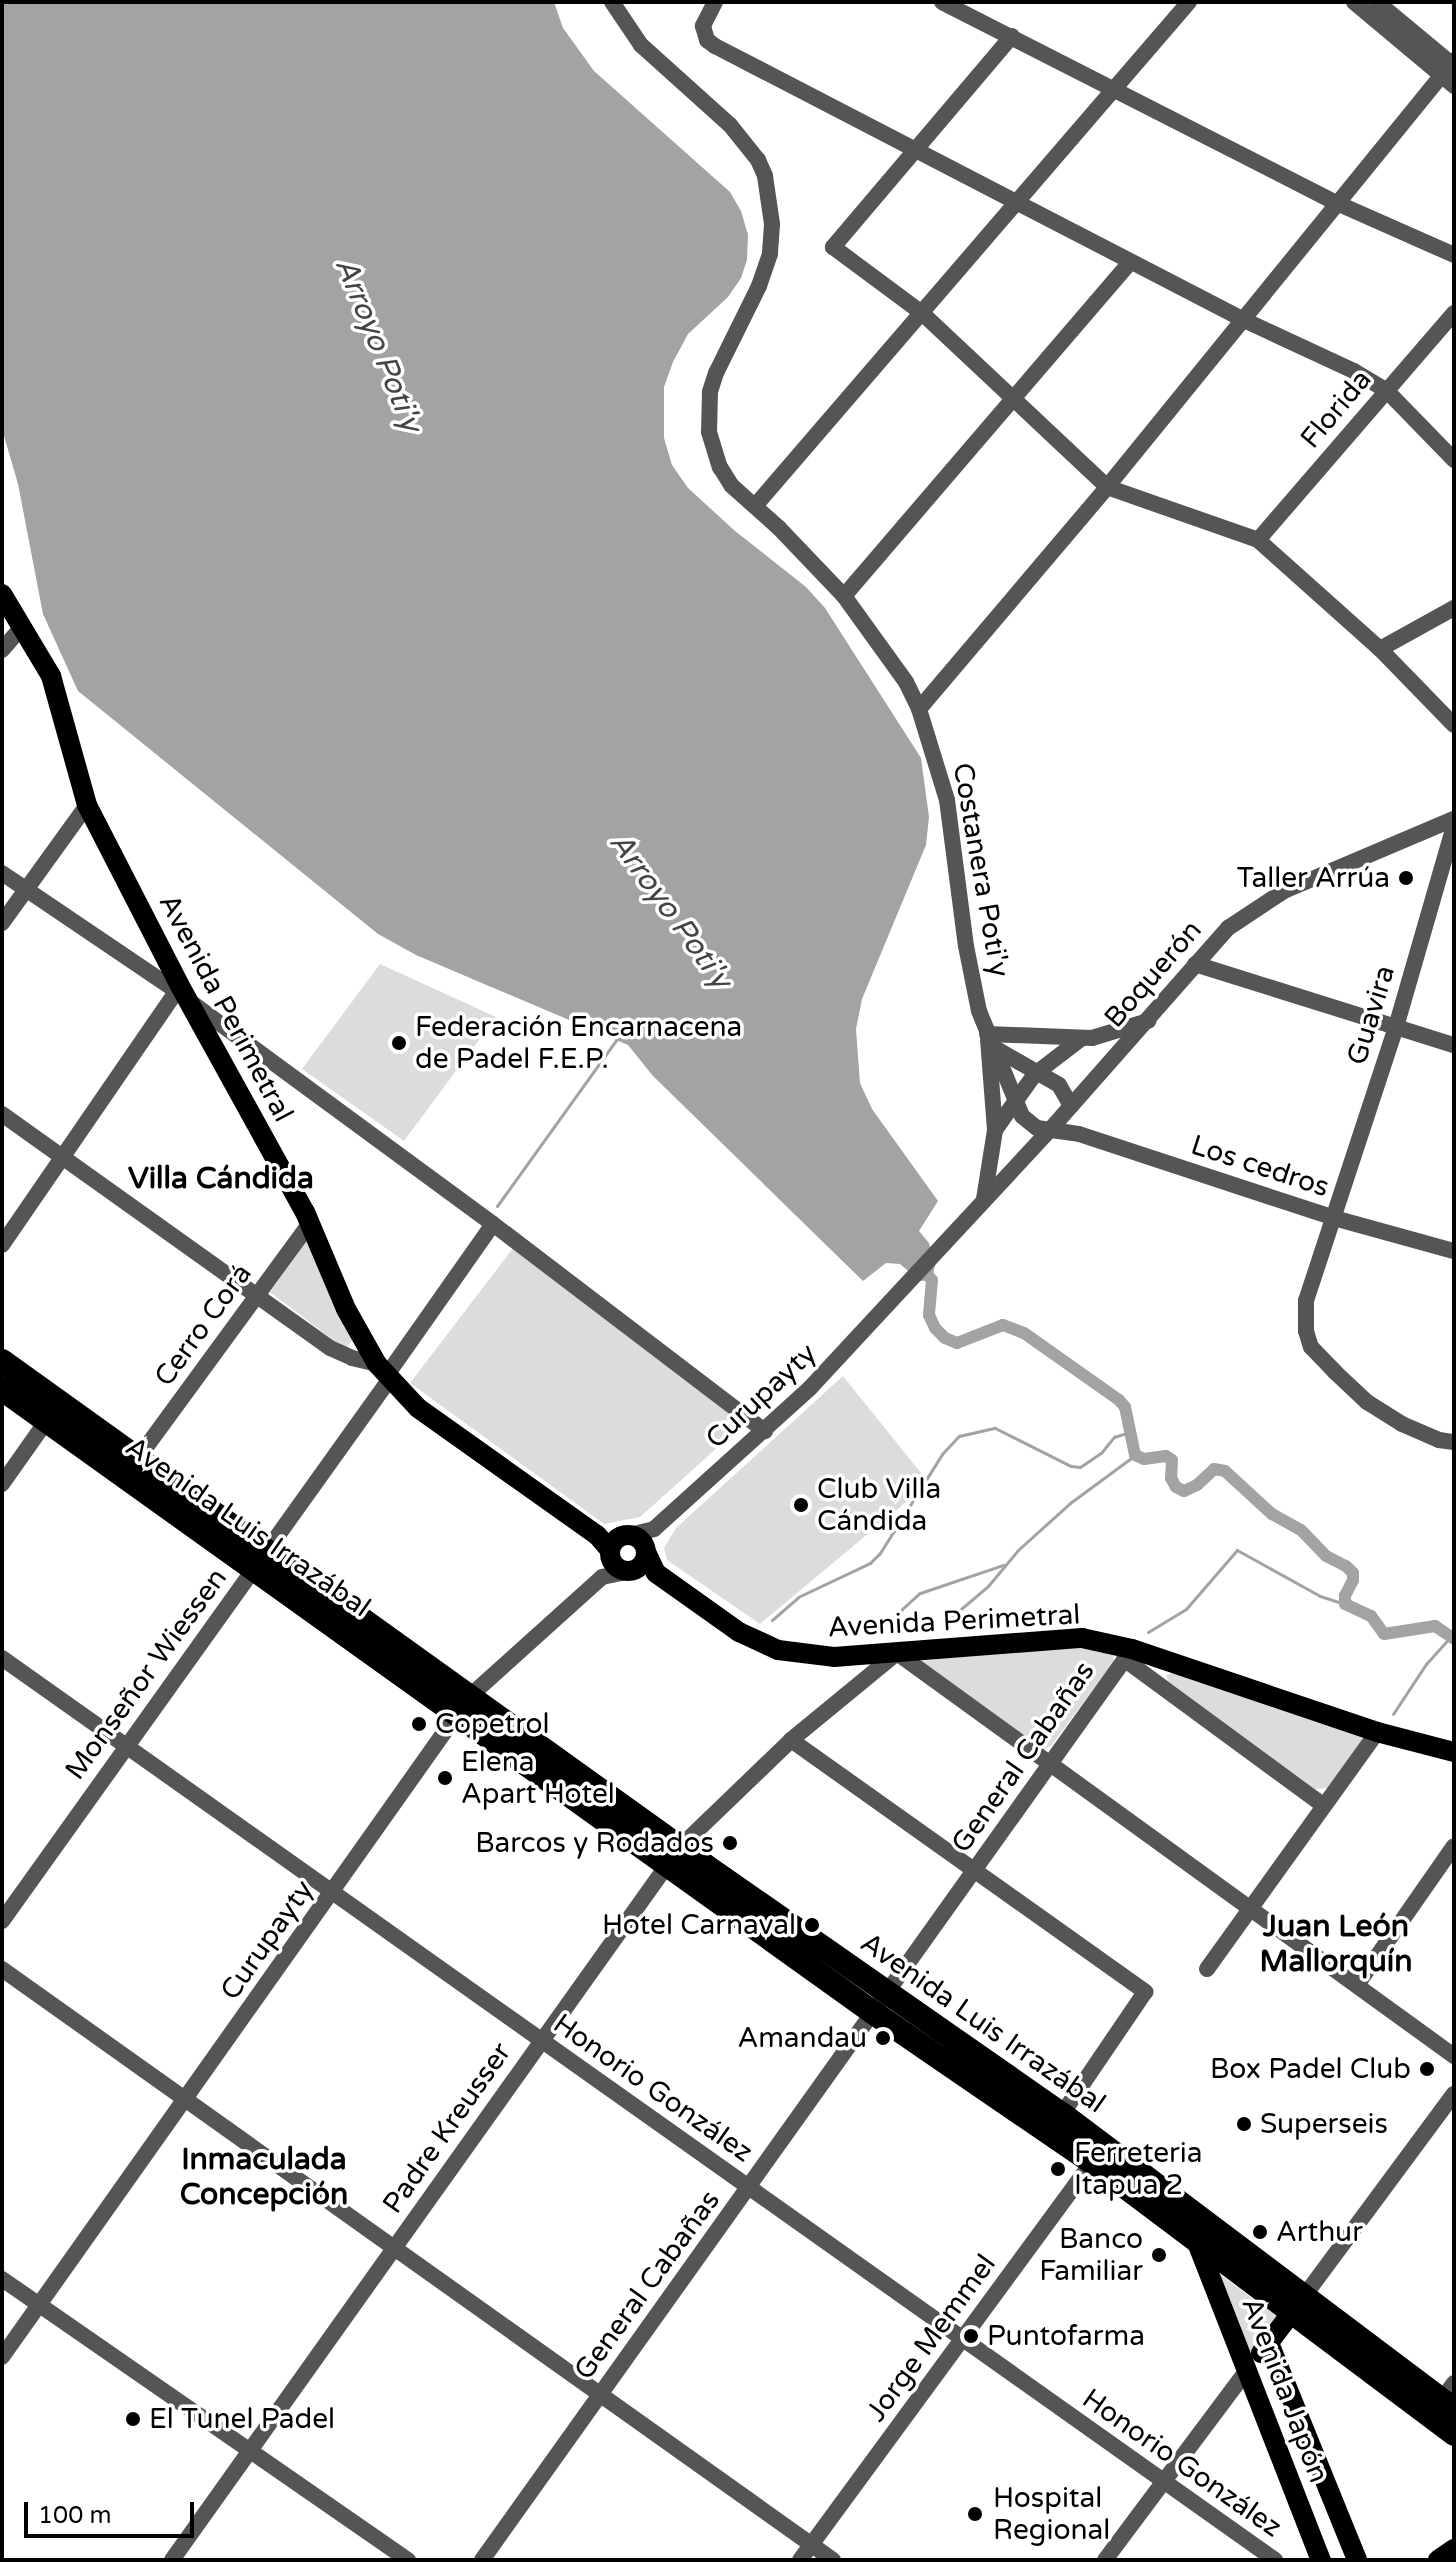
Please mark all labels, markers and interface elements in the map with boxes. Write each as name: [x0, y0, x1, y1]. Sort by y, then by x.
water label: Arroyo Poti'y: [327, 253, 429, 437]
street label: Florida: [1294, 363, 1378, 455]
street label: Costanera Poti'y: [946, 760, 1016, 980]
water label: Arroyo Poti'y: [601, 826, 739, 996]
place label: Taller Arrúa: [1237, 861, 1390, 895]
marker: Taller Arrúa: [1397, 869, 1415, 887]
street label: Avenida Perimetral: [152, 889, 300, 1127]
street label: Boquerón: [1097, 913, 1209, 1035]
street label: Guavira: [1340, 961, 1402, 1069]
place label: Federación Encarnacena de Padel F.E.P.: [415, 1010, 742, 1076]
marker: Federación Encarnacena de Padel F.E.P.: [390, 1034, 408, 1052]
street label: Los cedros: [1187, 1128, 1333, 1204]
district label: Villa Cándida: [128, 1161, 314, 1197]
street label: Cerro Corá: [147, 1257, 259, 1393]
street label: Curupayty: [699, 1337, 823, 1455]
street label: Avenida Luis Irrazábal: [119, 1430, 377, 1624]
place label: Club Villa Cándida: [817, 1472, 941, 1538]
marker: Club Villa Cándida: [792, 1496, 810, 1514]
street label: Monseñor Wiessen: [58, 1562, 234, 1786]
street label: Avenida Perimetral: [827, 1598, 1081, 1644]
street label: General Cabañas: [945, 1655, 1101, 1859]
place label: Copetrol: [435, 1707, 550, 1741]
marker: Copetrol: [410, 1715, 428, 1733]
place label: Elena Apart Hotel: [461, 1745, 615, 1811]
marker: Elena Apart Hotel: [436, 1769, 454, 1787]
place label: Barcos y Rodados: [475, 1826, 714, 1860]
marker: Barcos y Rodados: [721, 1834, 739, 1852]
street label: Curupayty: [214, 1874, 320, 2006]
place label: Hotel Carnaval: [602, 1908, 796, 1942]
district label: Juan León Mallorquín: [1260, 1909, 1412, 1980]
marker: Hotel Carnaval: [803, 1916, 821, 1934]
street label: Avenida Luis Irrazábal: [854, 1926, 1112, 2120]
street label: Honorio González: [547, 2007, 759, 2169]
place label: Amandau: [737, 2021, 867, 2055]
marker: Amandau: [874, 2029, 892, 2047]
street label: Padre Kreusser: [376, 2036, 518, 2220]
place label: Box Padel Club: [1210, 2052, 1411, 2086]
marker: Box Padel Club: [1418, 2060, 1436, 2078]
place label: Superseis: [1260, 2107, 1388, 2141]
marker: Superseis: [1235, 2115, 1253, 2133]
place label: Ferreteria Itapua 2: [1074, 2136, 1202, 2202]
district label: Inmaculada Concepción: [180, 2142, 348, 2212]
marker: Ferreteria Itapua 2: [1049, 2160, 1067, 2178]
street label: General Cabañas: [567, 2184, 727, 2386]
place label: Arthur: [1276, 2215, 1363, 2249]
place label: Banco Familiar: [1039, 2222, 1143, 2288]
marker: Arthur: [1251, 2223, 1269, 2241]
marker: Banco Familiar: [1150, 2246, 1168, 2264]
street label: Jorge Memmel: [859, 2248, 1003, 2428]
street label: Avenida Japón: [1234, 2293, 1336, 2487]
place label: Puntofarma: [987, 2319, 1145, 2353]
marker: Puntofarma: [962, 2327, 980, 2345]
street label: Honorio González: [1076, 2382, 1288, 2544]
place label: El Tunel Padel: [149, 2402, 335, 2436]
marker: El Tunel Padel: [124, 2410, 142, 2428]
place label: Hospital Regional: [993, 2481, 1110, 2547]
scale bar: [28, 2486, 198, 2536]
text: 100 m: [38, 2501, 112, 2530]
marker: Hospital Regional: [964, 2503, 986, 2525]

